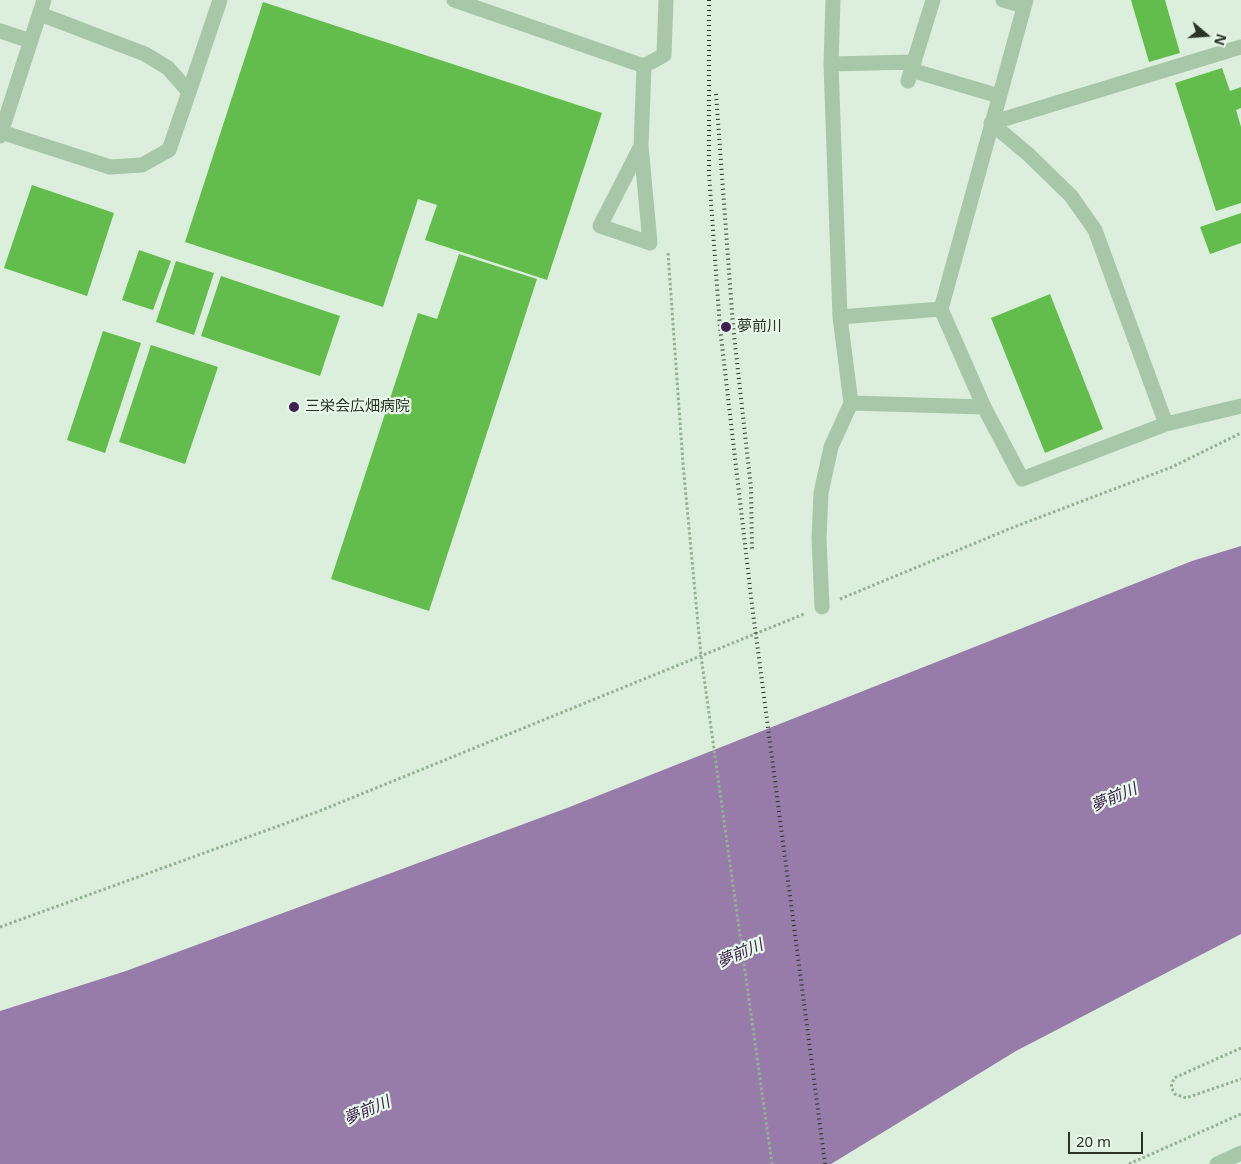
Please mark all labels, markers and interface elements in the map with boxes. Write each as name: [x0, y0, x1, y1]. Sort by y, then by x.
north arrow: [1181, 10, 1231, 60]
text: N: [1210, 31, 1232, 48]
place label: 夢前川: [737, 318, 782, 336]
marker: 夢前川: [719, 320, 733, 334]
place label: 三栄会広畑病院: [305, 398, 410, 416]
marker: 三栄会広畑病院: [287, 400, 301, 414]
water label: 夢前川: [1088, 780, 1140, 816]
water label: 夢前川: [714, 936, 766, 972]
water label: 夢前川: [341, 1093, 393, 1129]
scale bar: [1071, 1122, 1146, 1154]
text: 20 m: [1076, 1131, 1111, 1151]

